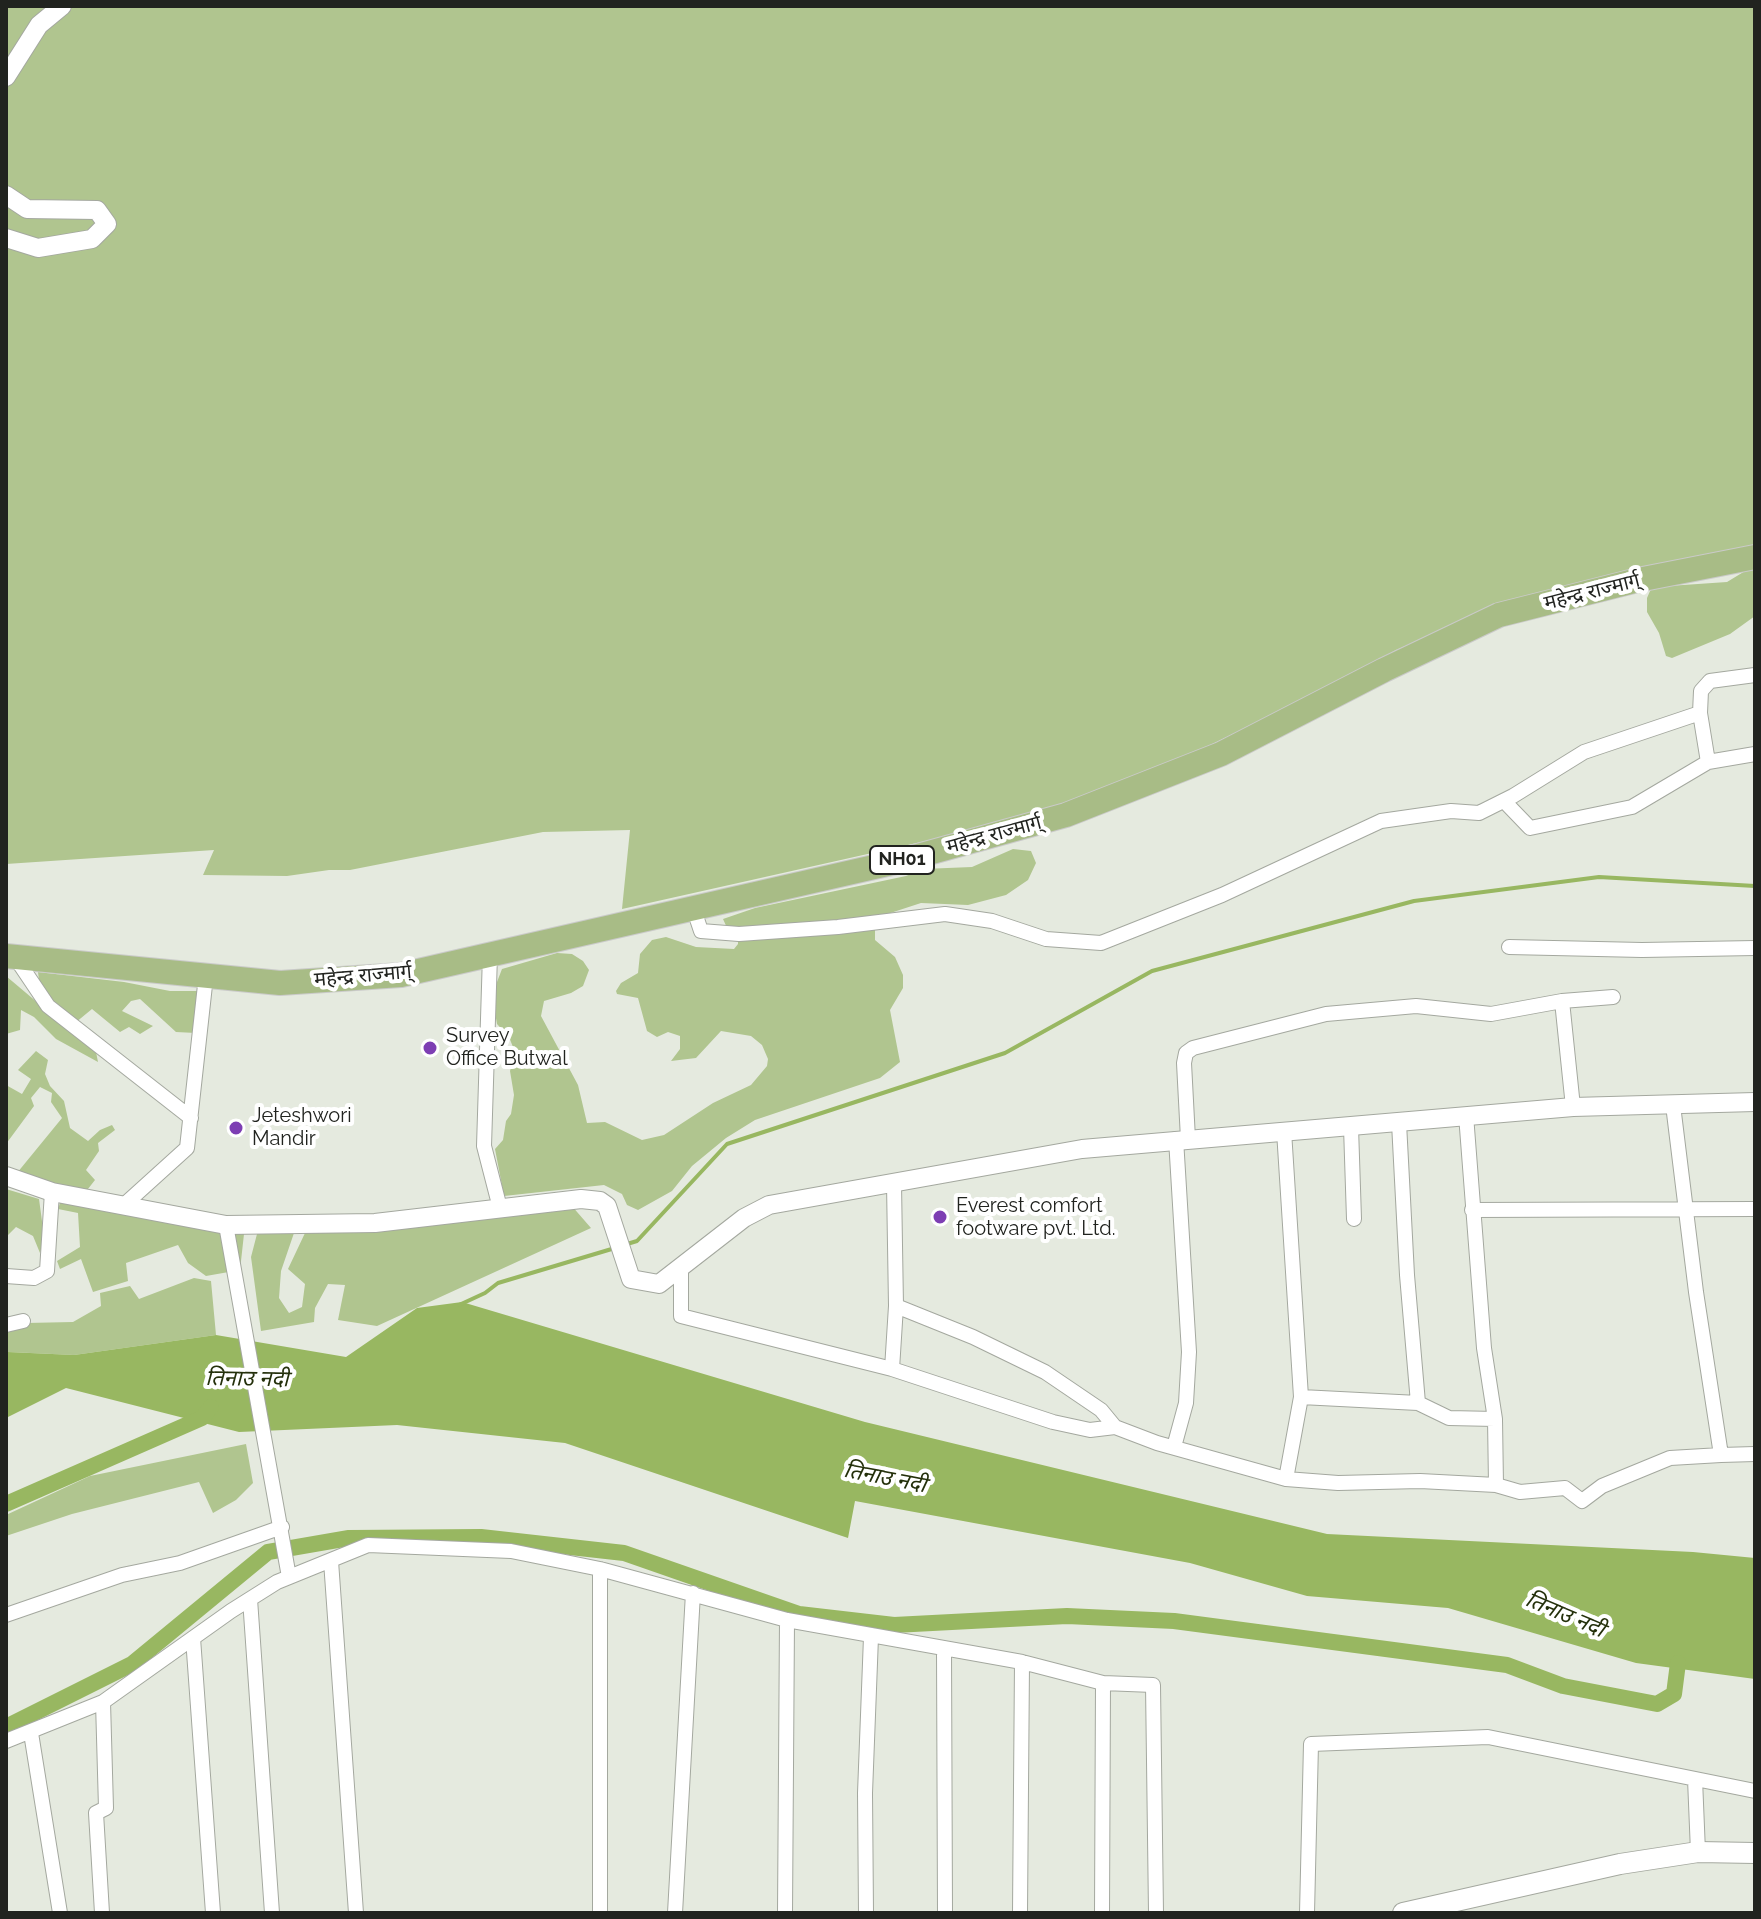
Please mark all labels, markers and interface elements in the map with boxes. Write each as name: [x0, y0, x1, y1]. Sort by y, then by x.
street label: महेन्द्र राज्मार्ग्: [1542, 569, 1642, 615]
street label: महेन्द्र राज्मार्ग्: [944, 811, 1044, 859]
road number: NH01: [870, 846, 934, 874]
street label: महेन्द्र राज्मार्ग्: [313, 960, 413, 992]
place label: Survey Office Butwal: [446, 1024, 568, 1071]
marker: Survey Office Butwal: [421, 1039, 439, 1057]
place label: Jeteshwori Mandir: [252, 1104, 352, 1151]
marker: Jeteshwori Mandir: [227, 1119, 245, 1137]
place label: Everest comfort footware pvt. Ltd.: [956, 1194, 1116, 1241]
marker: Everest comfort footware pvt. Ltd.: [931, 1208, 949, 1226]
water label: तिनाउ नदी: [205, 1365, 289, 1393]
water label: तिनाउ नदी: [842, 1457, 928, 1499]
water label: तिनाउ नदी: [1522, 1587, 1608, 1643]

